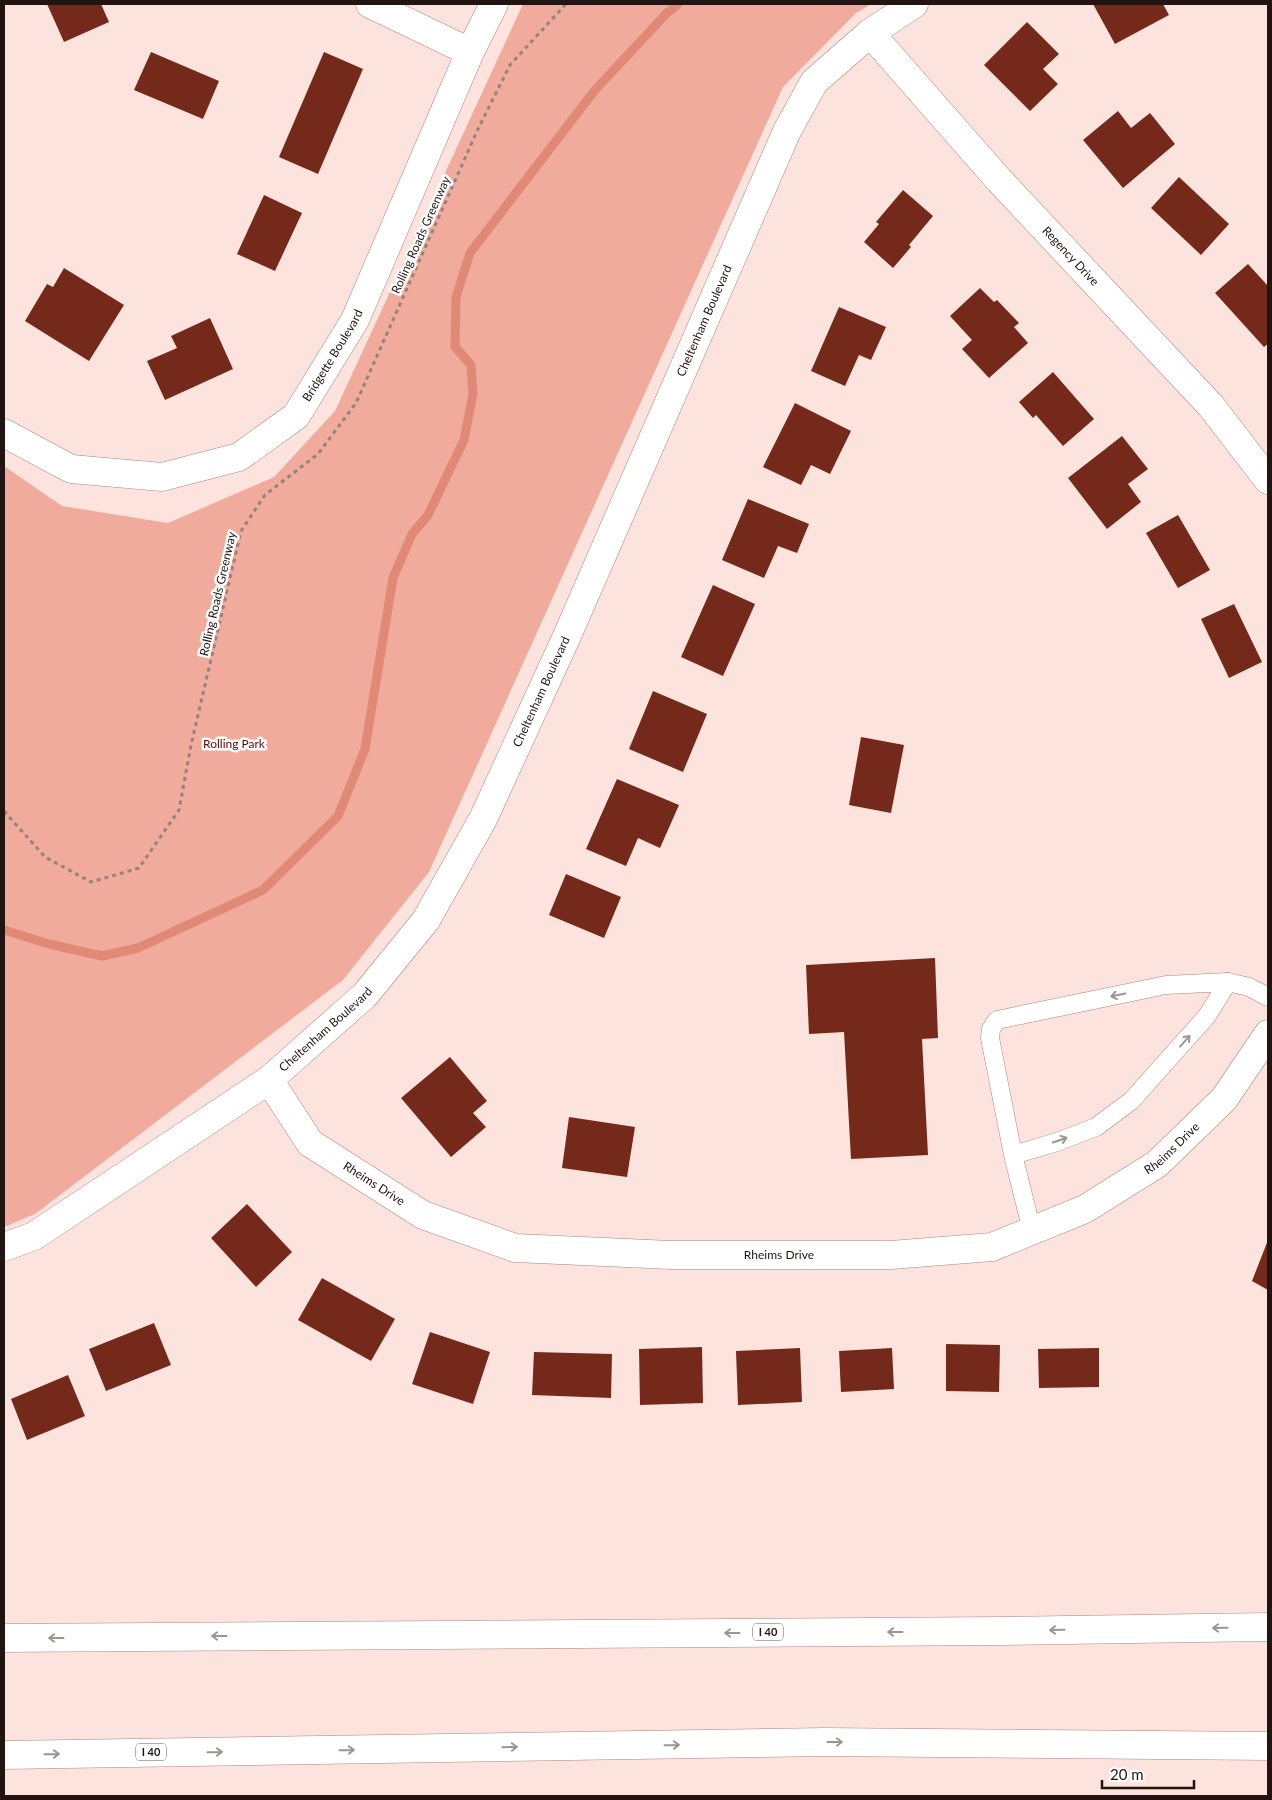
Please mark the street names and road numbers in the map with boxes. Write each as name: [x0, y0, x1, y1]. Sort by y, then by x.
street label: Rolling Roads Greenway: [388, 173, 454, 296]
street label: Regency Drive: [1039, 223, 1102, 289]
street label: Cheltenham Boulevard: [673, 263, 735, 379]
street label: Bridgette Boulevard: [299, 307, 366, 404]
street label: Rolling Roads Greenway: [196, 530, 239, 657]
street label: Cheltenham Boulevard: [509, 634, 573, 749]
street label: Cheltenham Boulevard: [276, 984, 375, 1075]
street label: Rheims Drive: [1141, 1119, 1202, 1177]
street label: Rheims Drive: [341, 1158, 408, 1209]
street label: Rheims Drive: [744, 1247, 814, 1262]
road number: I 40: [753, 1624, 783, 1640]
road number: I 40: [136, 1744, 166, 1760]

